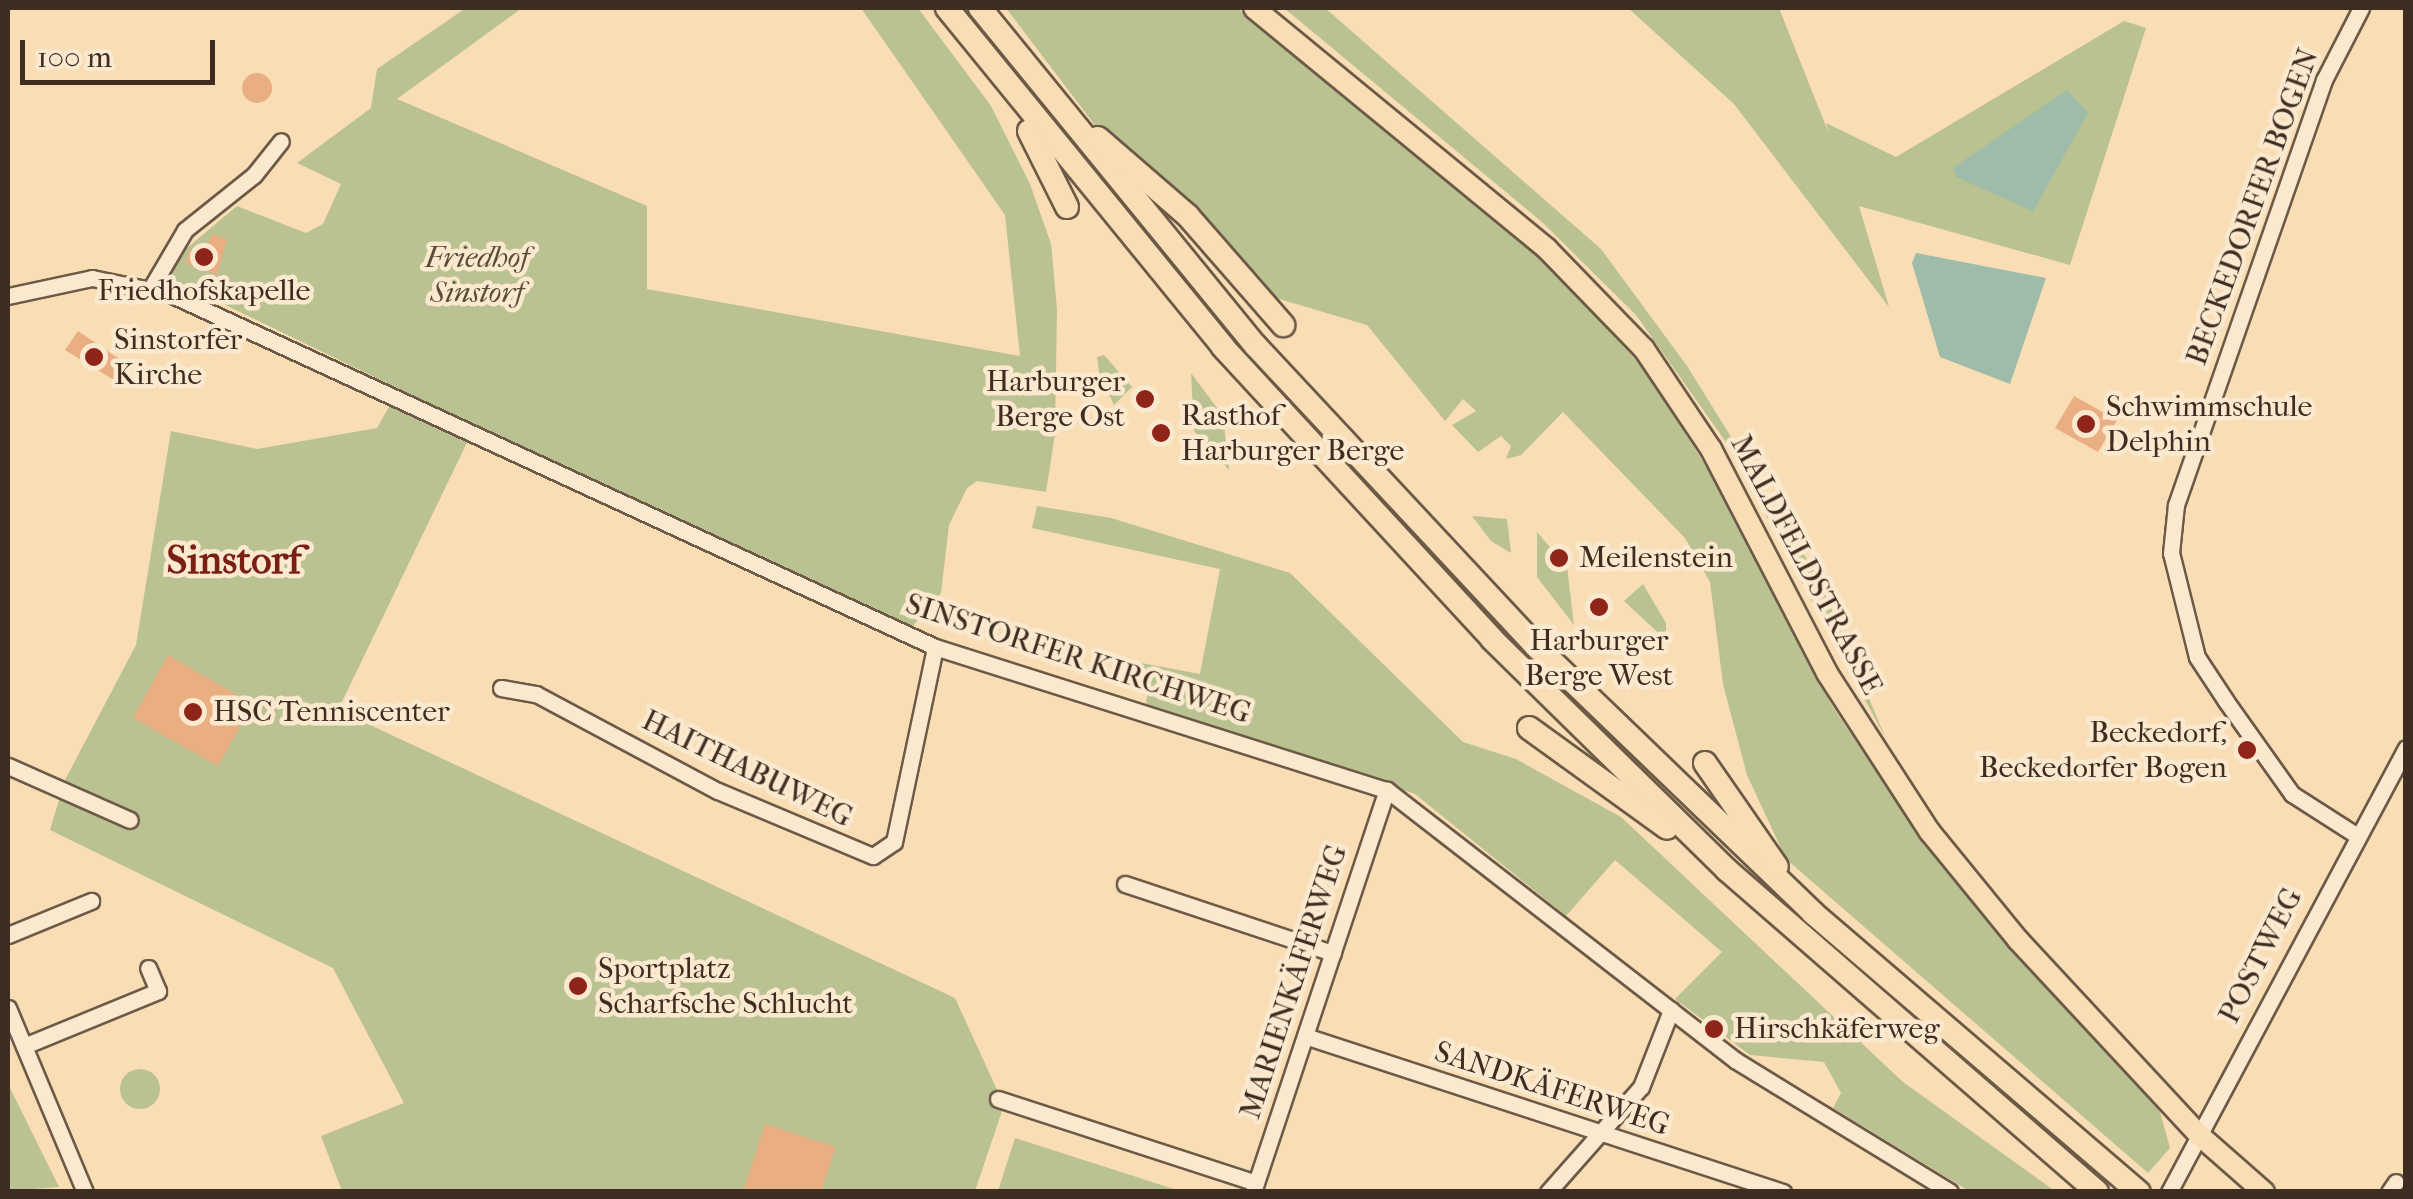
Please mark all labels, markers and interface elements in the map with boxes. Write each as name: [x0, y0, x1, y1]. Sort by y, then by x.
scale bar: [25, 20, 220, 82]
text: 100 m: [37, 40, 112, 75]
street label: BECKEDORFER BOGEN: [2179, 44, 2327, 370]
park label: Friedhof Sinstorf: [425, 240, 529, 310]
marker: Friedhofskapelle: [193, 246, 215, 268]
place label: Friedhofskapelle: [98, 273, 310, 309]
place label: Sinstorfer Kirche: [114, 322, 242, 392]
marker: Sinstorfer Kirche: [83, 346, 105, 368]
place label: Harburger Berge Ost: [986, 364, 1125, 434]
marker: Harburger Berge Ost: [1134, 388, 1156, 410]
place label: Schwimmschule Delphin: [2106, 389, 2312, 460]
place label: Rasthof Harburger Berge: [1181, 398, 1404, 468]
marker: Schwimmschule Delphin: [2075, 413, 2097, 435]
marker: Rasthof Harburger Berge: [1150, 422, 1172, 444]
street label: MALDFELDSTRASSE: [1722, 429, 1890, 701]
district label: Sinstorf: [167, 536, 301, 584]
place label: Meilenstein: [1579, 540, 1733, 576]
marker: Meilenstein: [1548, 547, 1570, 569]
street label: SINSTORFER KIRCHWEG: [901, 586, 1255, 732]
marker: Harburger Berge West: [1588, 596, 1610, 618]
place label: Harburger Berge West: [1525, 623, 1673, 694]
place label: HSC Tenniscenter: [213, 694, 450, 730]
marker: HSC Tenniscenter: [182, 701, 204, 723]
street label: HAITHABUWEG: [636, 703, 858, 835]
place label: Beckedorf, Beckedorfer Bogen: [1979, 715, 2227, 786]
marker: Beckedorf, Beckedorfer Bogen: [2236, 739, 2258, 761]
street label: MARIENKÄFERWEG: [1233, 840, 1355, 1124]
street label: POSTWEG: [2212, 882, 2310, 1030]
place label: Sportplatz Scharfsche Schlucht: [598, 951, 853, 1022]
marker: Sportplatz Scharfsche Schlucht: [567, 975, 589, 997]
place label: Hirschkäferweg: [1734, 1011, 1939, 1047]
marker: Hirschkäferweg: [1703, 1018, 1725, 1040]
street label: SANDKÄFERWEG: [1430, 1034, 1674, 1144]

